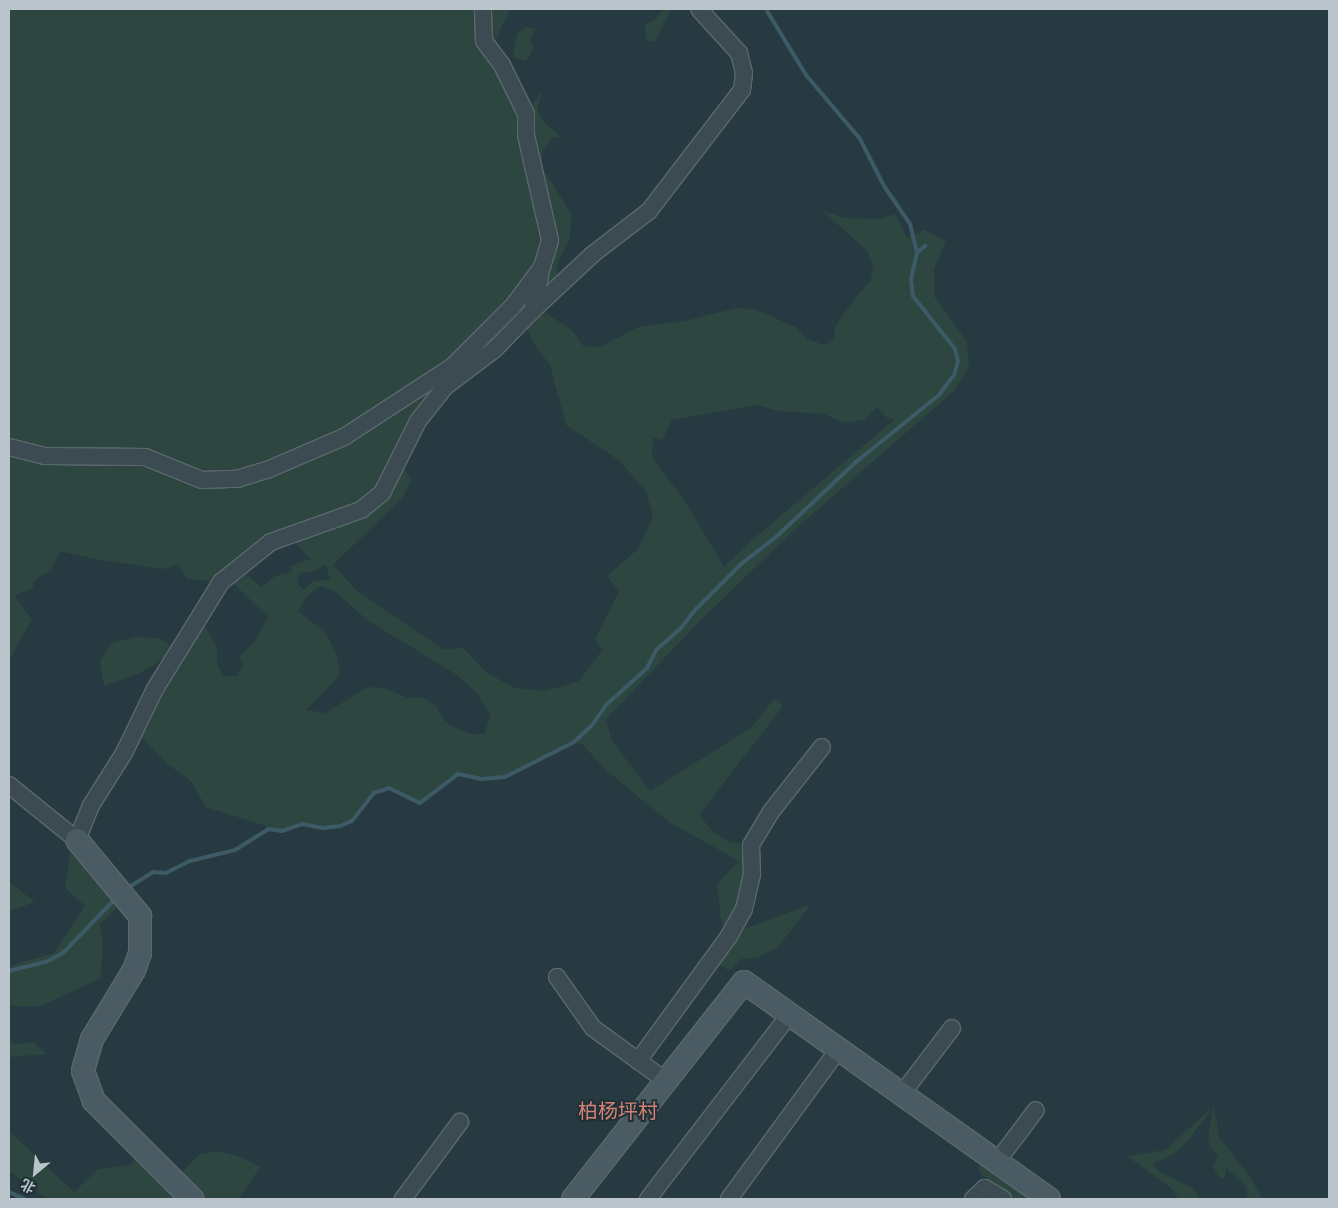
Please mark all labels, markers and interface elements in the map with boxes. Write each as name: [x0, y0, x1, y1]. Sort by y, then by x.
district label: 柏杨坪村: [578, 1099, 658, 1123]
north arrow: [10, 1148, 60, 1198]
text: 北: [18, 1176, 38, 1197]

